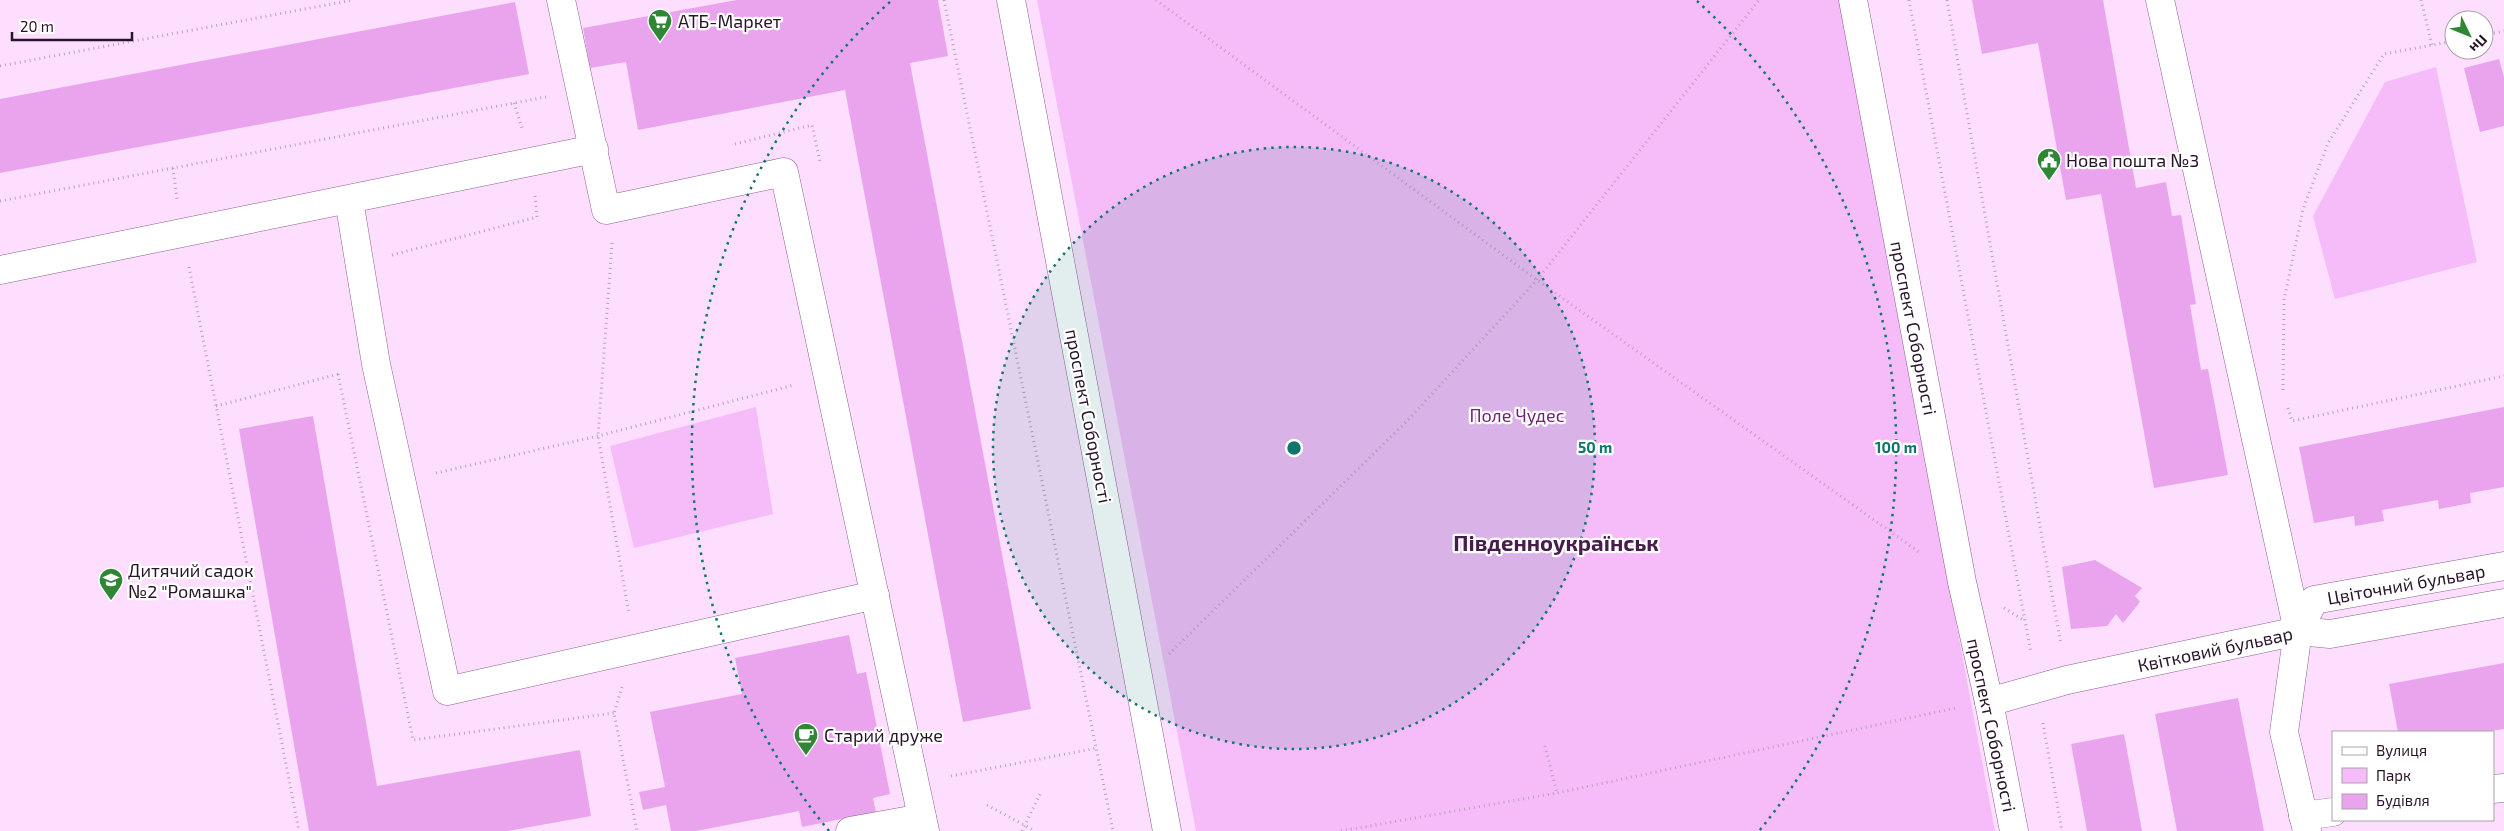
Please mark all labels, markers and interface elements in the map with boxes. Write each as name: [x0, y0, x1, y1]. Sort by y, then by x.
supermarket icon: АТБ-Маркет: [647, 8, 673, 42]
scale bar: [12, 10, 132, 42]
place label: АТБ-Маркет: [678, 10, 782, 32]
north arrow: [2444, 10, 2494, 60]
text: 20 m: [20, 17, 54, 35]
text: Пн: [2466, 32, 2491, 57]
public building icon: Нова пошта №3: [2036, 147, 2062, 181]
place label: Нова пошта №3: [2066, 149, 2199, 171]
street label: проспект Соборності: [1886, 239, 1942, 417]
street label: проспект Соборності: [1061, 327, 1117, 505]
park label: Поле Чудес: [1469, 404, 1565, 426]
text: 50 m: [1578, 438, 1612, 456]
text: 100 m: [1875, 438, 1917, 456]
centre of rings: [1285, 439, 1303, 457]
district label: Південноукраїнськ: [1453, 529, 1659, 555]
place label: Дитячий садок №2 "Ромашка": [128, 559, 254, 602]
street label: Цвіточний бульвар: [2325, 559, 2487, 609]
school or university icon: Дитячий садок №2 "Ромашка": [98, 567, 124, 601]
street label: Квітковий бульвар: [2135, 622, 2295, 676]
street label: проспект Соборності: [1963, 636, 2021, 814]
cafe icon: Старий друже: [793, 722, 819, 756]
place label: Старий друже: [824, 724, 943, 746]
legend: [2332, 731, 2494, 821]
text: Вулиця: [2376, 741, 2427, 760]
text: Парк: [2376, 766, 2411, 784]
text: Будівля: [2376, 791, 2430, 810]

